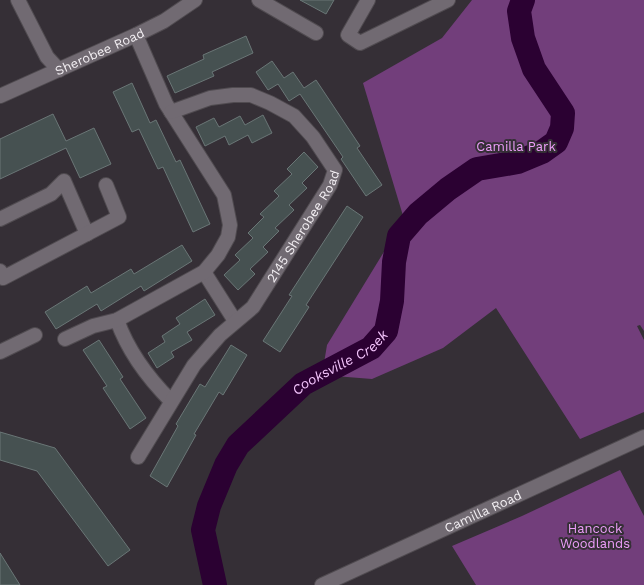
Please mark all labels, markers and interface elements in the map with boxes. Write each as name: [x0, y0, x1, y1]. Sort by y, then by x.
street label: Sherobee Road: [52, 25, 147, 78]
park label: Camilla Park: [476, 139, 556, 154]
street label: 2145 Sherobee Road: [263, 168, 342, 285]
water label: Cooksville Creek: [289, 326, 391, 398]
street label: Camilla Road: [442, 487, 524, 535]
park label: Hancock Woodlands: [560, 521, 630, 551]

